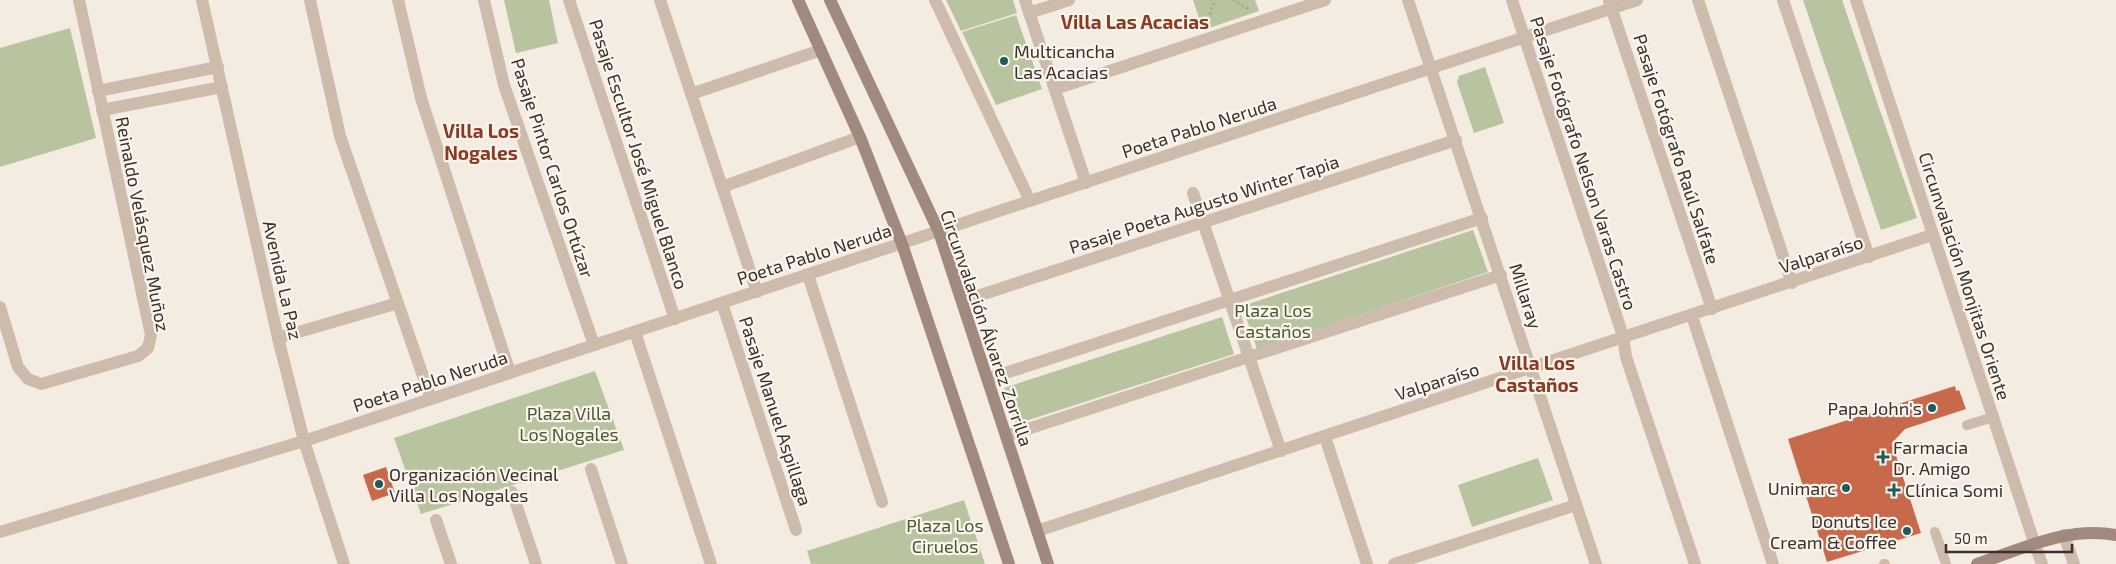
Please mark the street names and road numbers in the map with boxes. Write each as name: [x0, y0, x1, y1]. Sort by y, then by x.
street label: Pasaje Fotógrafo Nelson Varas Castro: [1526, 13, 1642, 313]
street label: Pasaje Escultor José Miguel Blanco: [585, 16, 693, 292]
street label: Pasaje Fotógrafo Raúl Salfate: [1629, 31, 1725, 267]
street label: Pasaje Pintor Carlos Ortúzar: [507, 55, 599, 281]
street label: Poeta Pablo Neruda: [1119, 92, 1279, 162]
street label: Reinaldo Velásquez Muñoz: [111, 115, 175, 333]
street label: Circunvalación Monjitas Oriente: [1914, 149, 2016, 403]
street label: Pasaje Poeta Augusto Winter Tapia: [1066, 150, 1342, 258]
street label: Circunvalación Álvarez Zorrilla: [936, 207, 1038, 449]
street label: Avenida La Paz: [259, 218, 307, 342]
street label: Poeta Pablo Neruda: [734, 219, 894, 289]
street label: Valparaíso: [1776, 230, 1866, 278]
street label: Millaray: [1505, 261, 1547, 332]
street label: Pasaje Manuel Aspillaga: [735, 314, 817, 508]
street label: Poeta Pablo Neruda: [350, 346, 510, 416]
street label: Valparaíso: [1392, 357, 1482, 405]

